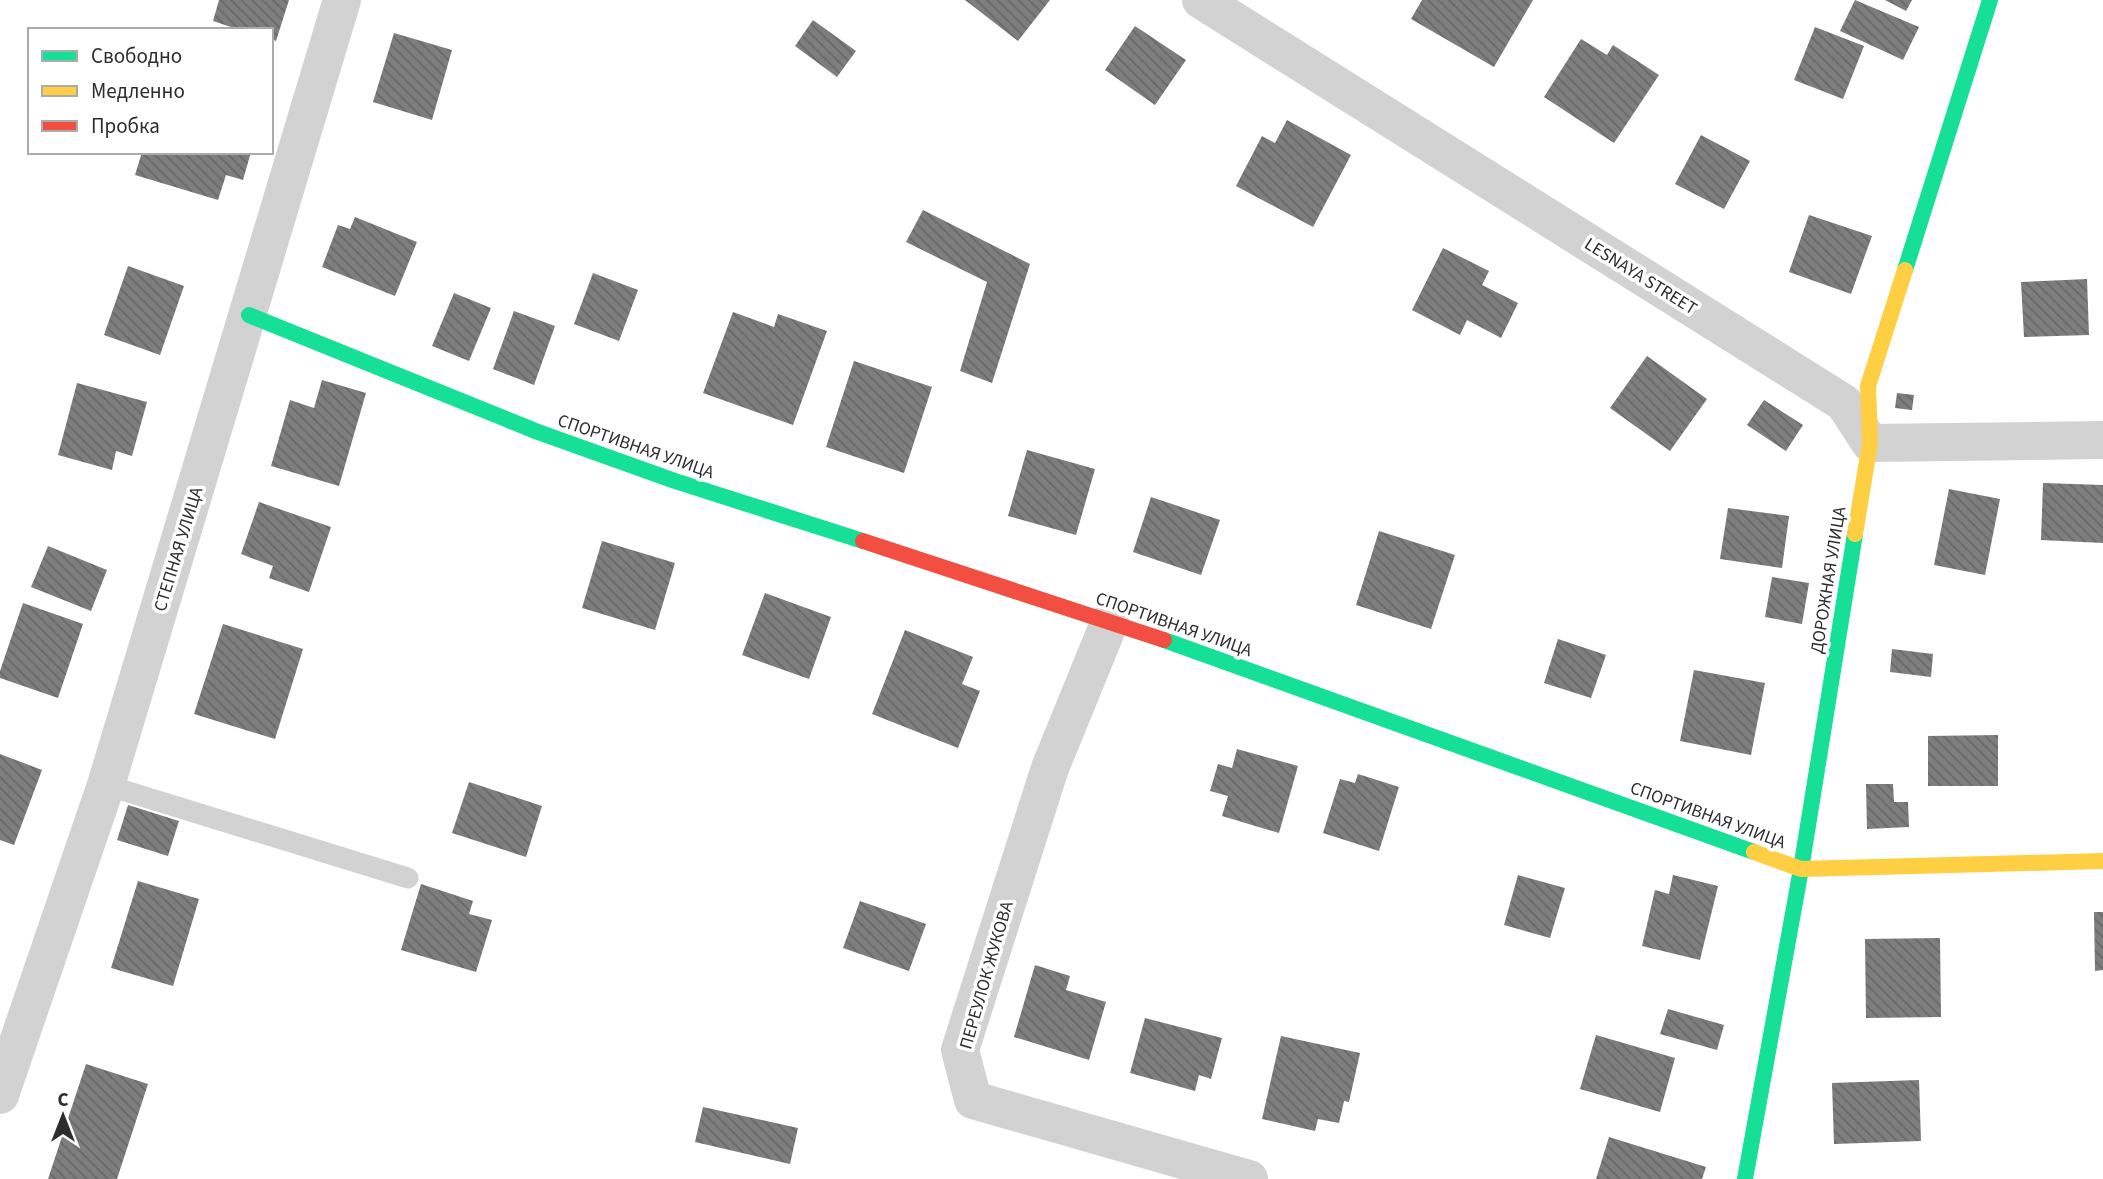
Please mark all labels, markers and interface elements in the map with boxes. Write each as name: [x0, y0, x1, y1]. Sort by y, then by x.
legend: [28, 28, 273, 154]
text: Свободно: [91, 41, 182, 71]
text: Медленно: [91, 76, 185, 106]
text: Пробка: [91, 111, 160, 141]
street label: LESNAYA STREET: [1580, 232, 1702, 321]
street label: СПОРТИВНАЯ УЛИЦА: [554, 408, 718, 485]
street label: СТЕПНАЯ УЛИЦА: [148, 484, 209, 614]
street label: ДОРОЖНАЯ УЛИЦА: [1805, 505, 1852, 655]
street label: СПОРТИВНАЯ УЛИЦА: [1092, 586, 1256, 663]
street label: СПОРТИВНАЯ УЛИЦА: [1627, 776, 1789, 855]
street label: ПЕРЕУЛОК ЖУКОВА: [953, 898, 1020, 1052]
north arrow: [28, 1081, 98, 1151]
text: С: [57, 1087, 69, 1114]

